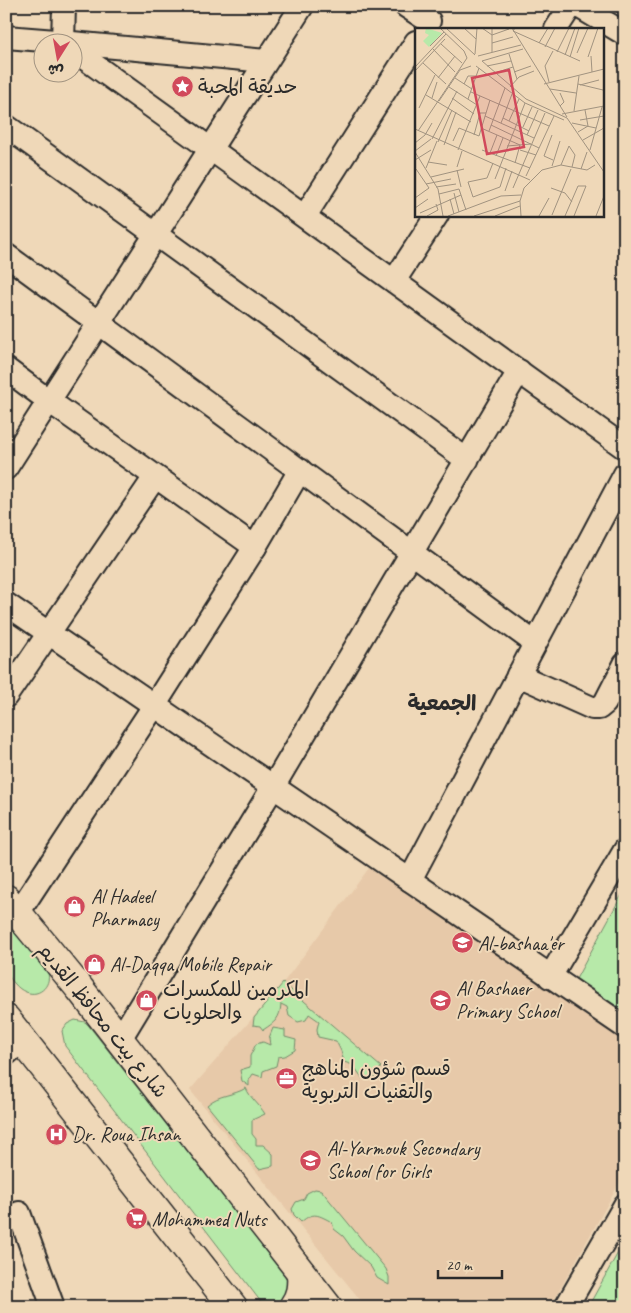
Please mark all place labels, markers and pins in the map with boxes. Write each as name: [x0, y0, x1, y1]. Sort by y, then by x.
place icon: حديقة المحبة: [170, 74, 194, 98]
place label: حديقة المحبة: [198, 74, 297, 99]
place label: Al Hadeel Pharmacy: [91, 884, 160, 932]
shop icon: Al Hadeel Pharmacy: [63, 895, 87, 919]
school or university icon: Al-bashaa'er: [450, 931, 474, 955]
place label: Al-bashaa'er: [478, 931, 565, 956]
shop icon: Al-Daqqa Mobile Repair: [82, 952, 106, 976]
place label: Al-Daqqa Mobile Repair: [110, 952, 273, 977]
place label: Al Bashaer Primary School: [456, 976, 562, 1024]
place label: المكرمين للمكسرات والحلويات: [163, 977, 309, 1026]
school or university icon: Al Bashaer Primary School: [428, 988, 452, 1012]
shop icon: المكرمين للمكسرات والحلويات: [135, 989, 159, 1013]
place label: قسم شؤون المناهج والتقنيات التربوية: [302, 1056, 451, 1105]
office icon: قسم شؤون المناهج والتقنيات التربوية: [274, 1067, 298, 1091]
hospital icon: Dr. Roua Ihsan: [44, 1122, 68, 1146]
place label: Dr. Roua Ihsan: [72, 1122, 181, 1147]
place label: Al-Yarmouk Secondary School for Girls: [327, 1136, 481, 1184]
school or university icon: Al-Yarmouk Secondary School for Girls: [299, 1148, 323, 1172]
supermarket icon: Mohammed Nuts: [124, 1207, 148, 1231]
place label: Mohammed Nuts: [152, 1207, 268, 1232]

